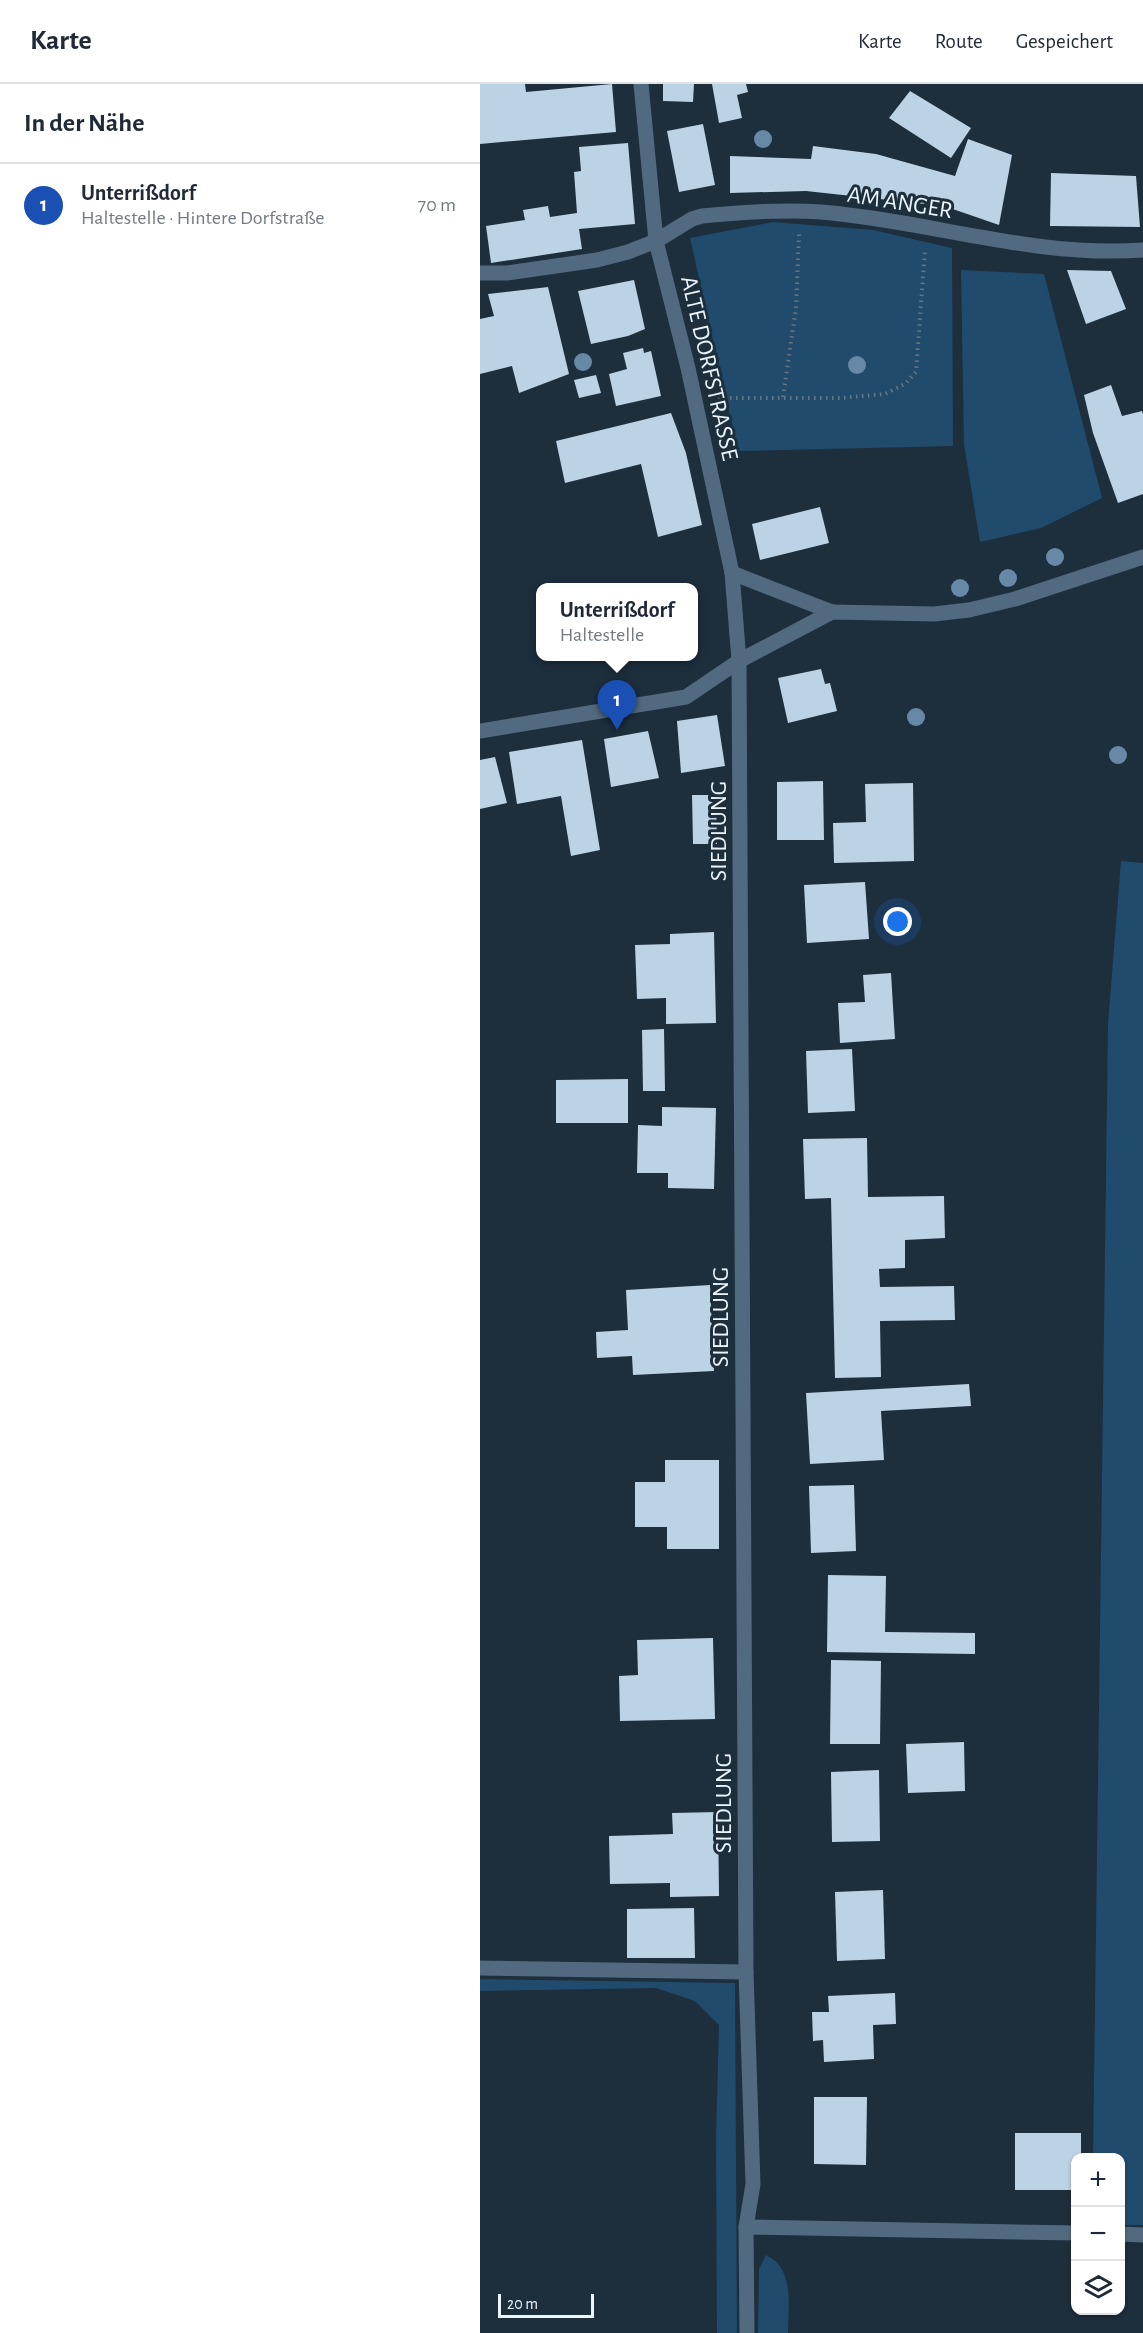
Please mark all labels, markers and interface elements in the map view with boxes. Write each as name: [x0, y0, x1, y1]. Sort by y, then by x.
text: Karte: [30, 27, 92, 55]
text: Karte: [858, 31, 902, 52]
text: Route: [935, 31, 983, 52]
text: Gespeichert: [1016, 31, 1113, 52]
text: In der Nähe: [24, 110, 144, 136]
text: Unterrißdorf: [81, 182, 196, 204]
street label: AM ANGER: [846, 183, 954, 223]
text: 1: [40, 195, 47, 215]
text: 70 m: [418, 195, 456, 215]
text: Haltestelle · Hintere Dorfstraße: [81, 208, 325, 228]
street label: ALTE DORFSTRASSE: [676, 274, 742, 463]
popup: [536, 583, 698, 661]
text: Unterrißdorf: [560, 599, 674, 621]
text: Haltestelle: [560, 625, 644, 645]
pin: 1: [598, 680, 636, 730]
street label: SIEDLUNG: [707, 781, 731, 881]
your location: [883, 907, 912, 936]
street label: SIEDLUNG: [709, 1267, 733, 1367]
street label: SIEDLUNG: [712, 1753, 736, 1853]
map controls: [1071, 2153, 1125, 2315]
button: +: [1071, 2153, 1125, 2207]
button: −: [1071, 2207, 1125, 2261]
button: layers: [1071, 2261, 1125, 2315]
scale bar: [498, 2291, 594, 2318]
text: 20 m: [507, 2296, 538, 2312]

